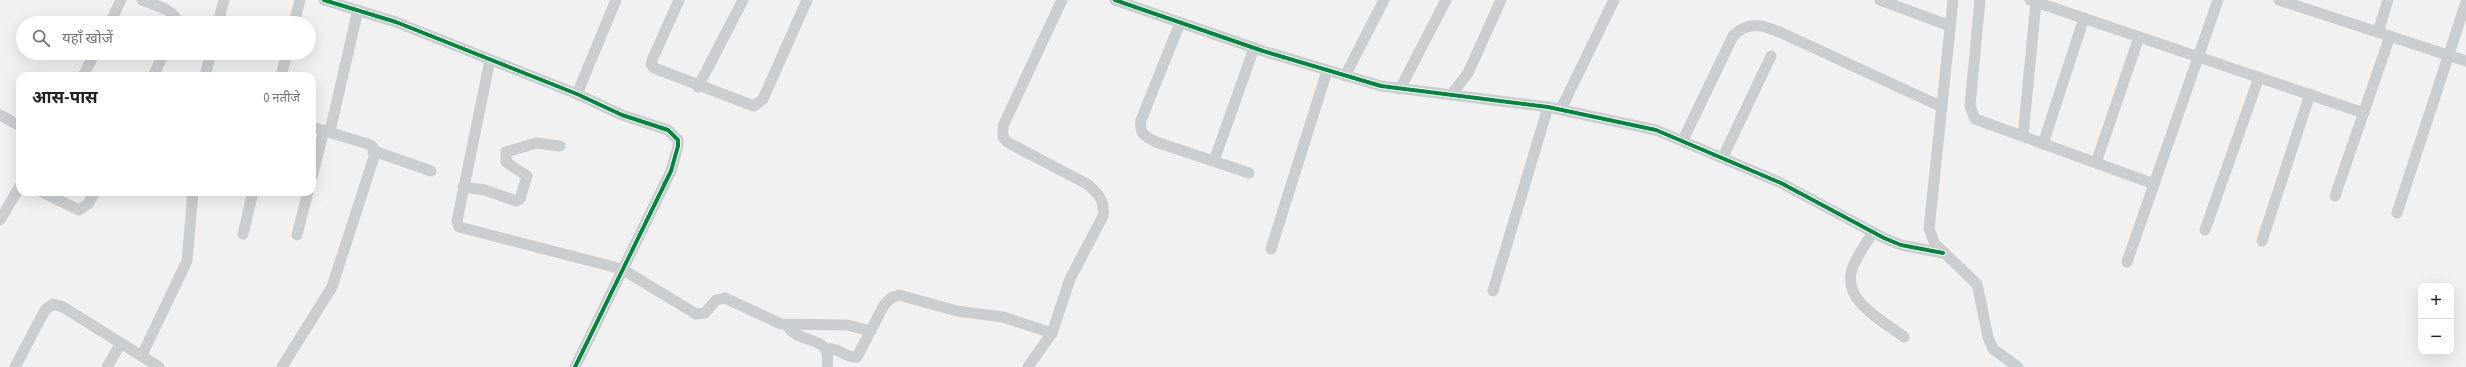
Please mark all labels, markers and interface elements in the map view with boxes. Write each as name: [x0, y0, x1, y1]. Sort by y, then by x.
search box: [16, 16, 316, 60]
icon: search: [30, 27, 52, 49]
text: यहाँ खोजें: [62, 28, 113, 49]
text: आस-पास: [32, 86, 98, 110]
text: 0 नतीजे: [263, 89, 300, 107]
map controls: [2418, 283, 2454, 355]
button: +: [2418, 283, 2454, 319]
button: −: [2418, 319, 2454, 355]

